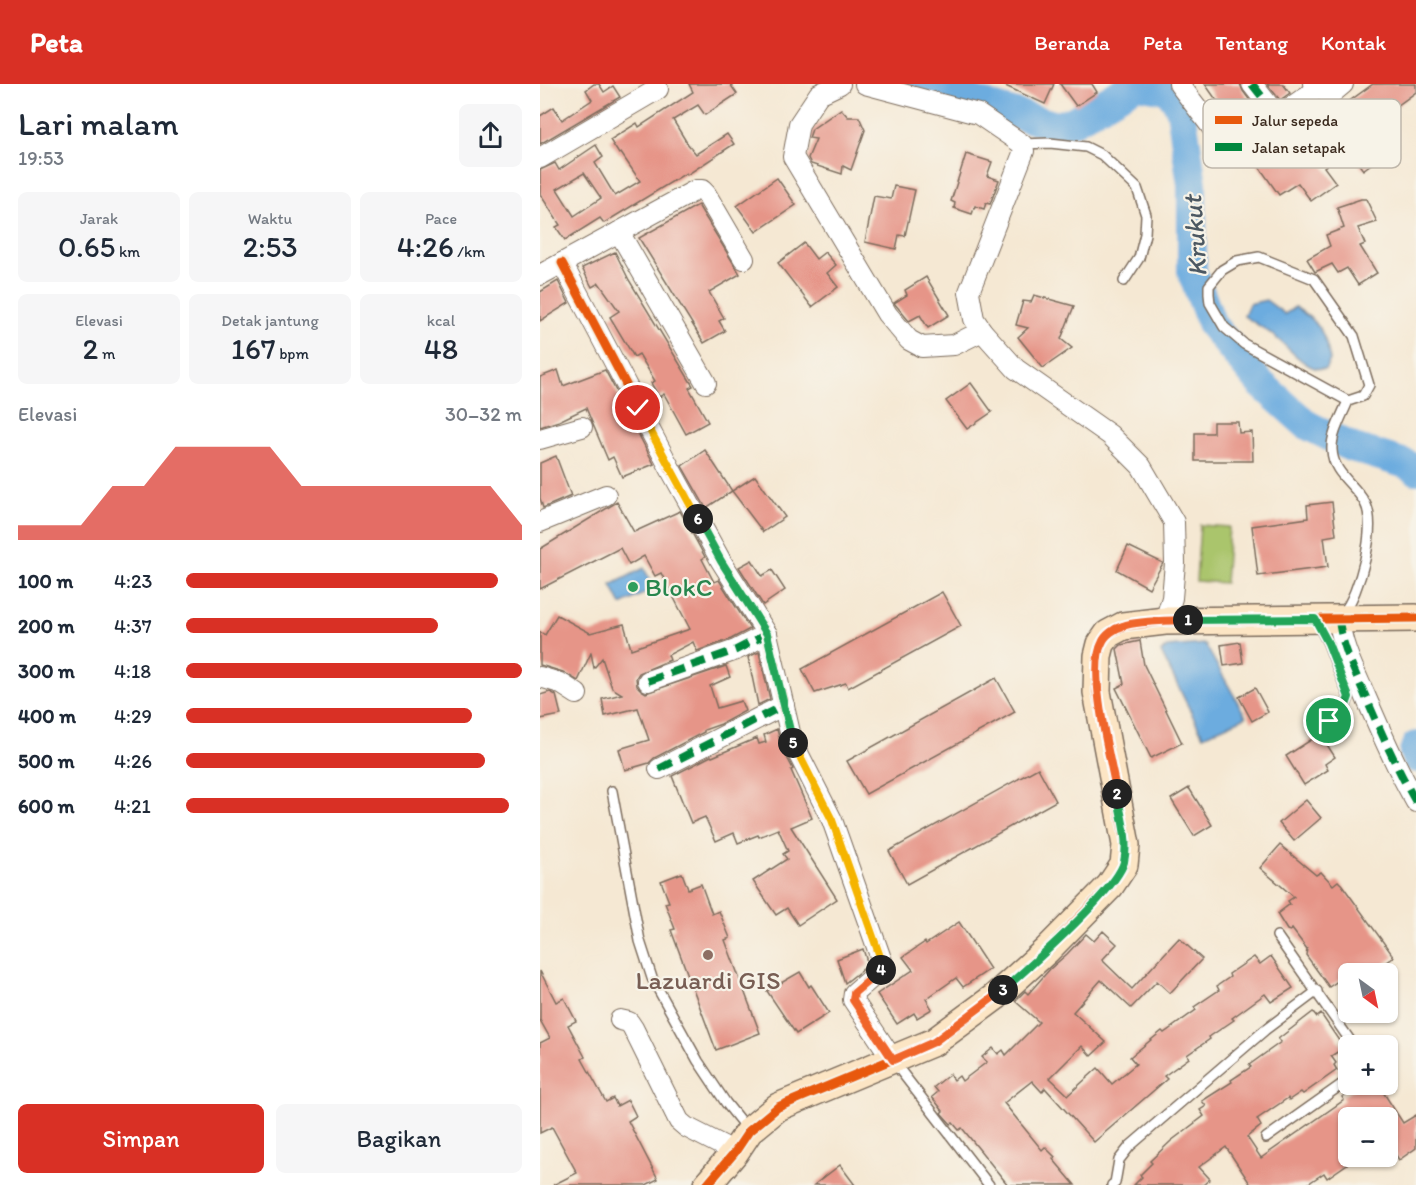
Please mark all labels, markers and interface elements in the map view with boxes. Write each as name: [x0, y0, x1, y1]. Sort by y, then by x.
text: Peta: [30, 25, 83, 59]
text: Beranda: [1034, 30, 1110, 55]
text: Peta: [1143, 30, 1183, 55]
text: Tentang: [1216, 30, 1288, 55]
text: Kontak: [1321, 30, 1386, 55]
legend: [1203, 99, 1401, 168]
text: Lari malam: [18, 104, 179, 143]
button: share: [459, 104, 522, 167]
text: Jalur sepeda: [1252, 111, 1338, 130]
text: Jalan setapak: [1252, 138, 1346, 157]
text: 19:53: [18, 146, 64, 170]
water label: Krukut: [1175, 192, 1214, 278]
text: Jarak: [80, 209, 118, 228]
text: Waktu: [248, 209, 292, 228]
text: Pace: [425, 209, 457, 228]
text: 0.65: [58, 228, 115, 265]
text: 2:53: [242, 228, 298, 265]
text: 4:26: [397, 228, 454, 265]
text: km: [115, 242, 140, 261]
text: /km: [454, 242, 485, 261]
text: Elevasi: [75, 311, 123, 330]
text: Detak jantung: [221, 311, 319, 330]
text: kcal: [427, 311, 455, 330]
text: 2: [83, 330, 98, 367]
text: 167: [231, 330, 276, 367]
text: 48: [424, 330, 458, 367]
text: m: [98, 344, 115, 363]
text: bpm: [276, 344, 309, 363]
pin: [612, 382, 663, 433]
icon: check: [621, 391, 654, 424]
text: Elevasi: [18, 402, 77, 426]
text: 30–32 m: [445, 402, 522, 426]
pin: 6: [683, 504, 713, 534]
text: 6: [694, 509, 702, 528]
text: 100 m: [18, 569, 73, 593]
text: 4:23: [114, 569, 152, 593]
place label: BlokC: [645, 571, 712, 603]
marker: BlokC: [626, 580, 640, 594]
pin: 1: [1173, 605, 1203, 635]
text: 1: [1184, 610, 1192, 629]
text: 200 m: [18, 614, 74, 638]
text: 4:37: [114, 614, 152, 638]
text: 300 m: [18, 659, 75, 683]
text: 4:18: [114, 659, 151, 683]
pin: [1303, 695, 1354, 746]
text: 400 m: [18, 704, 76, 728]
text: 4:29: [114, 704, 152, 728]
icon: arrive: [1312, 704, 1345, 737]
pin: 5: [778, 728, 808, 758]
text: 5: [789, 733, 797, 752]
text: 500 m: [18, 749, 74, 773]
text: 4:26: [114, 749, 152, 773]
pin: 2: [1102, 779, 1132, 809]
text: 2: [1113, 784, 1121, 803]
text: 600 m: [18, 794, 75, 818]
text: 4:21: [114, 794, 151, 818]
marker: Lazuardi GIS: [701, 948, 715, 962]
pin: 4: [866, 955, 896, 985]
text: 4: [876, 960, 886, 979]
north arrow: [1338, 963, 1398, 1023]
map controls: [1338, 963, 1398, 1167]
place label: Lazuardi GIS: [635, 964, 781, 996]
pin: 3: [988, 975, 1018, 1005]
text: 3: [999, 980, 1007, 999]
button: +: [1338, 1035, 1398, 1095]
button: Simpan: [18, 1104, 264, 1173]
button: Bagikan: [276, 1104, 522, 1173]
button: −: [1338, 1107, 1398, 1167]

